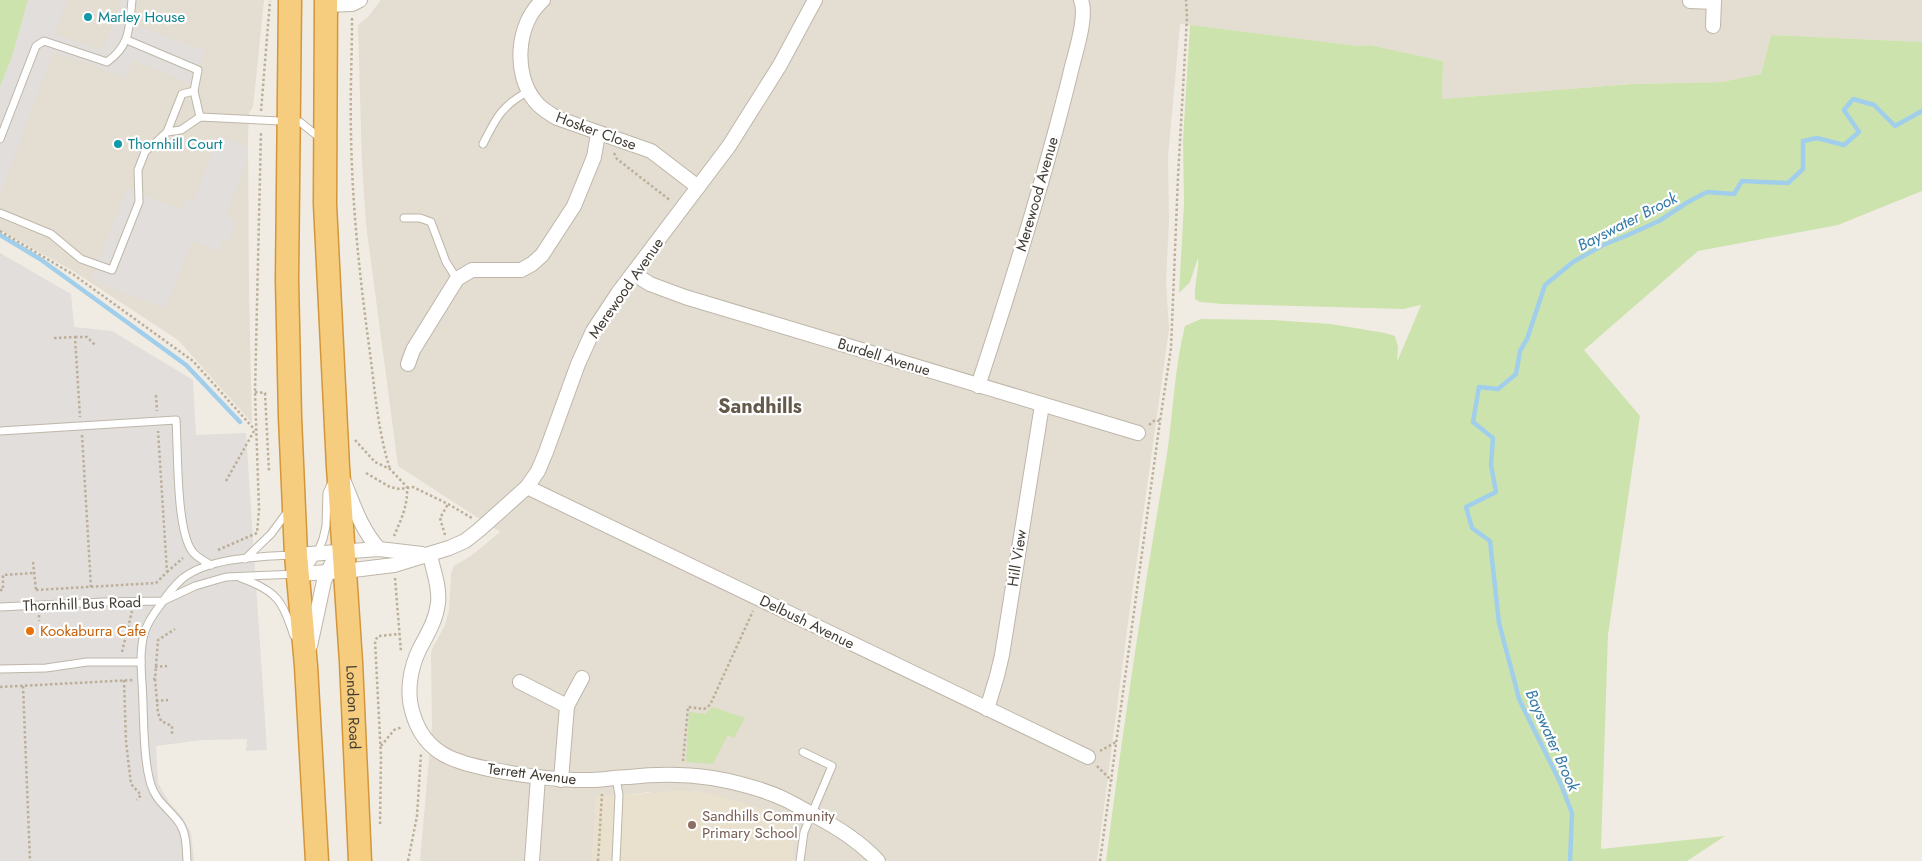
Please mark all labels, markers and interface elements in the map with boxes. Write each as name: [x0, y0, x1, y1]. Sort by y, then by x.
place label: Marley House: [98, 6, 185, 28]
marker: Marley House: [82, 11, 94, 23]
street label: Hosker Close: [553, 106, 640, 156]
place label: Thornhill Court: [128, 133, 223, 155]
street label: Merewood Avenue: [1010, 134, 1064, 254]
marker: Thornhill Court: [112, 138, 124, 150]
water label: Bayswater Brook: [1573, 186, 1682, 256]
street label: Merewood Avenue: [583, 233, 669, 343]
street label: Burdell Avenue: [835, 332, 933, 382]
district label: Sandhills: [718, 392, 802, 421]
street label: Hill View: [1002, 527, 1032, 588]
street label: Delbush Avenue: [756, 590, 858, 655]
street label: Thornhill Bus Road: [22, 591, 142, 617]
place label: Kookaburra Cafe: [40, 620, 146, 642]
marker: Kookaburra Cafe: [24, 625, 36, 637]
street label: London Road: [340, 665, 366, 750]
water label: Bayswater Brook: [1520, 686, 1586, 796]
street label: Terrett Avenue: [486, 758, 578, 790]
place label: Sandhills Community Primary School: [702, 805, 835, 844]
marker: Sandhills Community Primary School: [686, 819, 698, 831]

